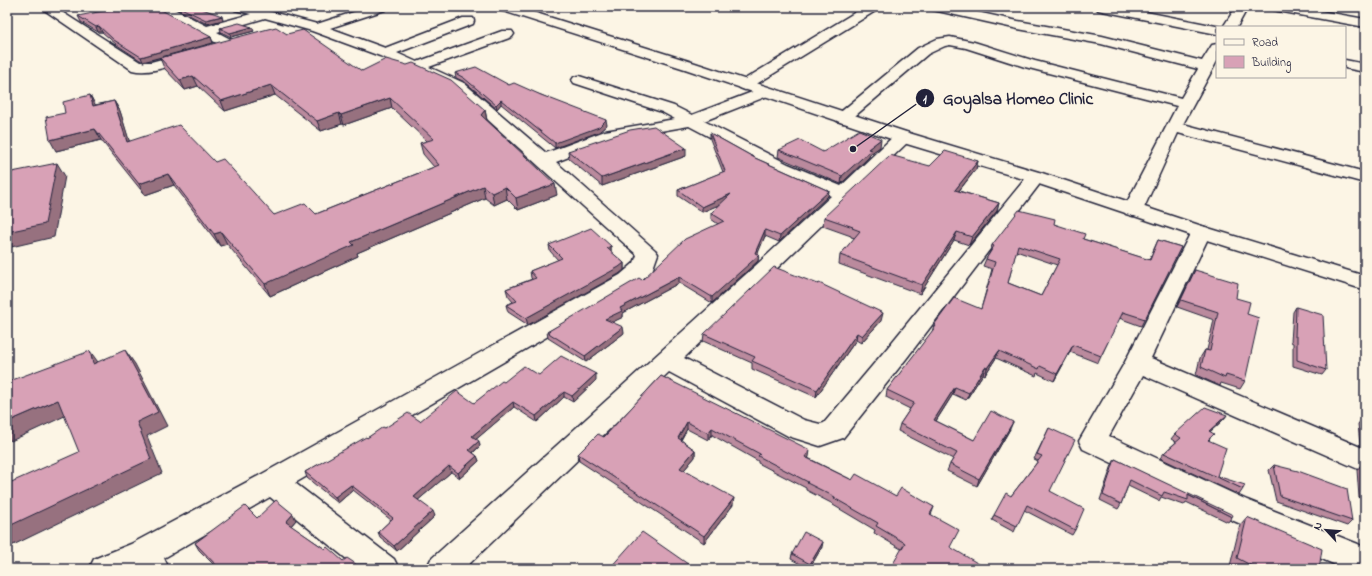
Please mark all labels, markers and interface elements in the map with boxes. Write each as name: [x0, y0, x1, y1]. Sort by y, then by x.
legend: [1216, 26, 1346, 78]
text: Road: [1252, 34, 1278, 52]
text: Building: [1251, 54, 1291, 73]
callout: Goyalsa Homeo Clinic: [915, 84, 1101, 113]
text: Goyalsa Homeo Clinic: [943, 87, 1093, 114]
text: 1: [923, 91, 927, 109]
north arrow: [1306, 510, 1346, 550]
text: N: [1309, 519, 1327, 533]

